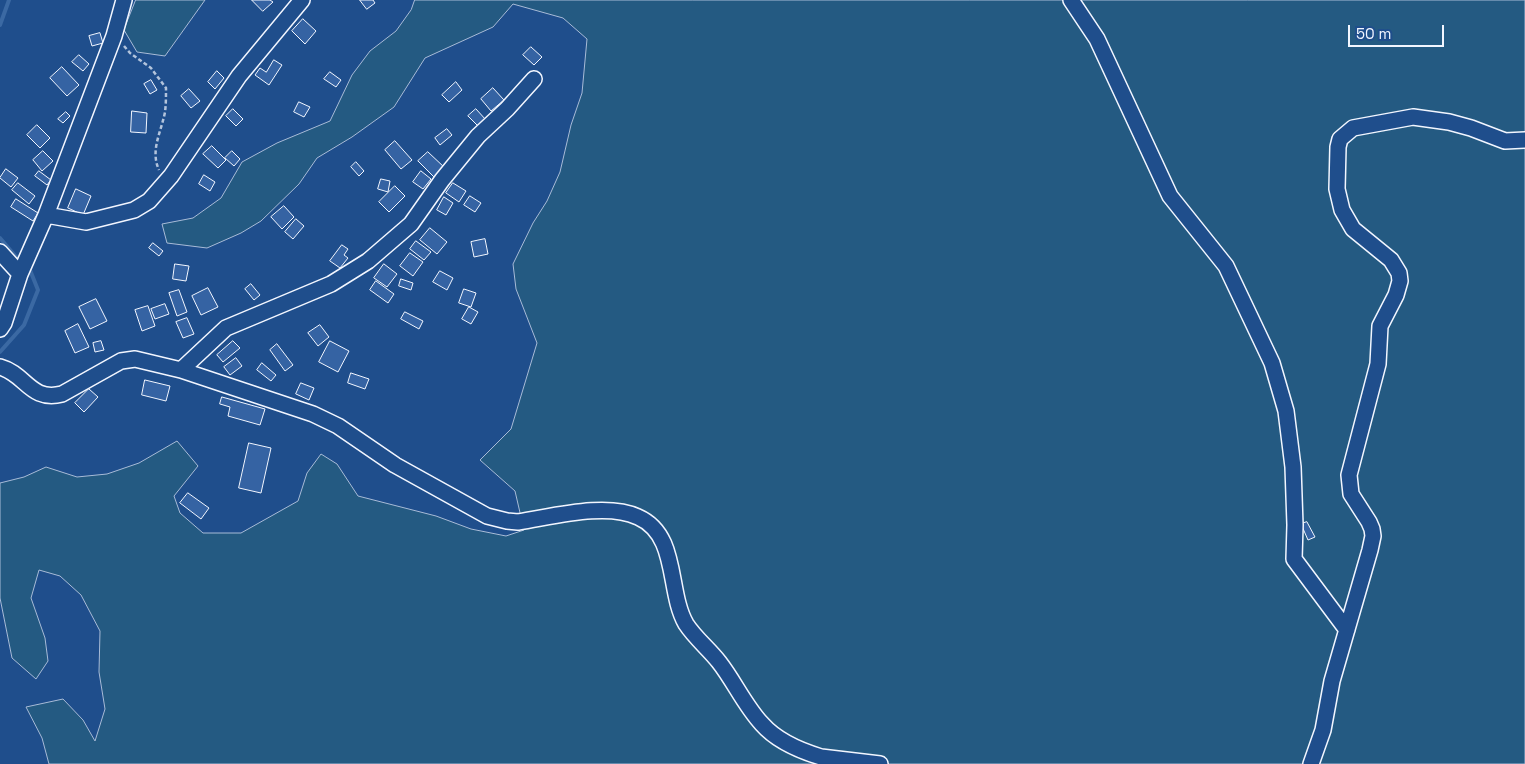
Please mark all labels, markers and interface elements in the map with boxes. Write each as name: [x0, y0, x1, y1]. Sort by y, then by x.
scale bar: [1350, 15, 1446, 47]
text: 50 m: [1356, 24, 1391, 43]

